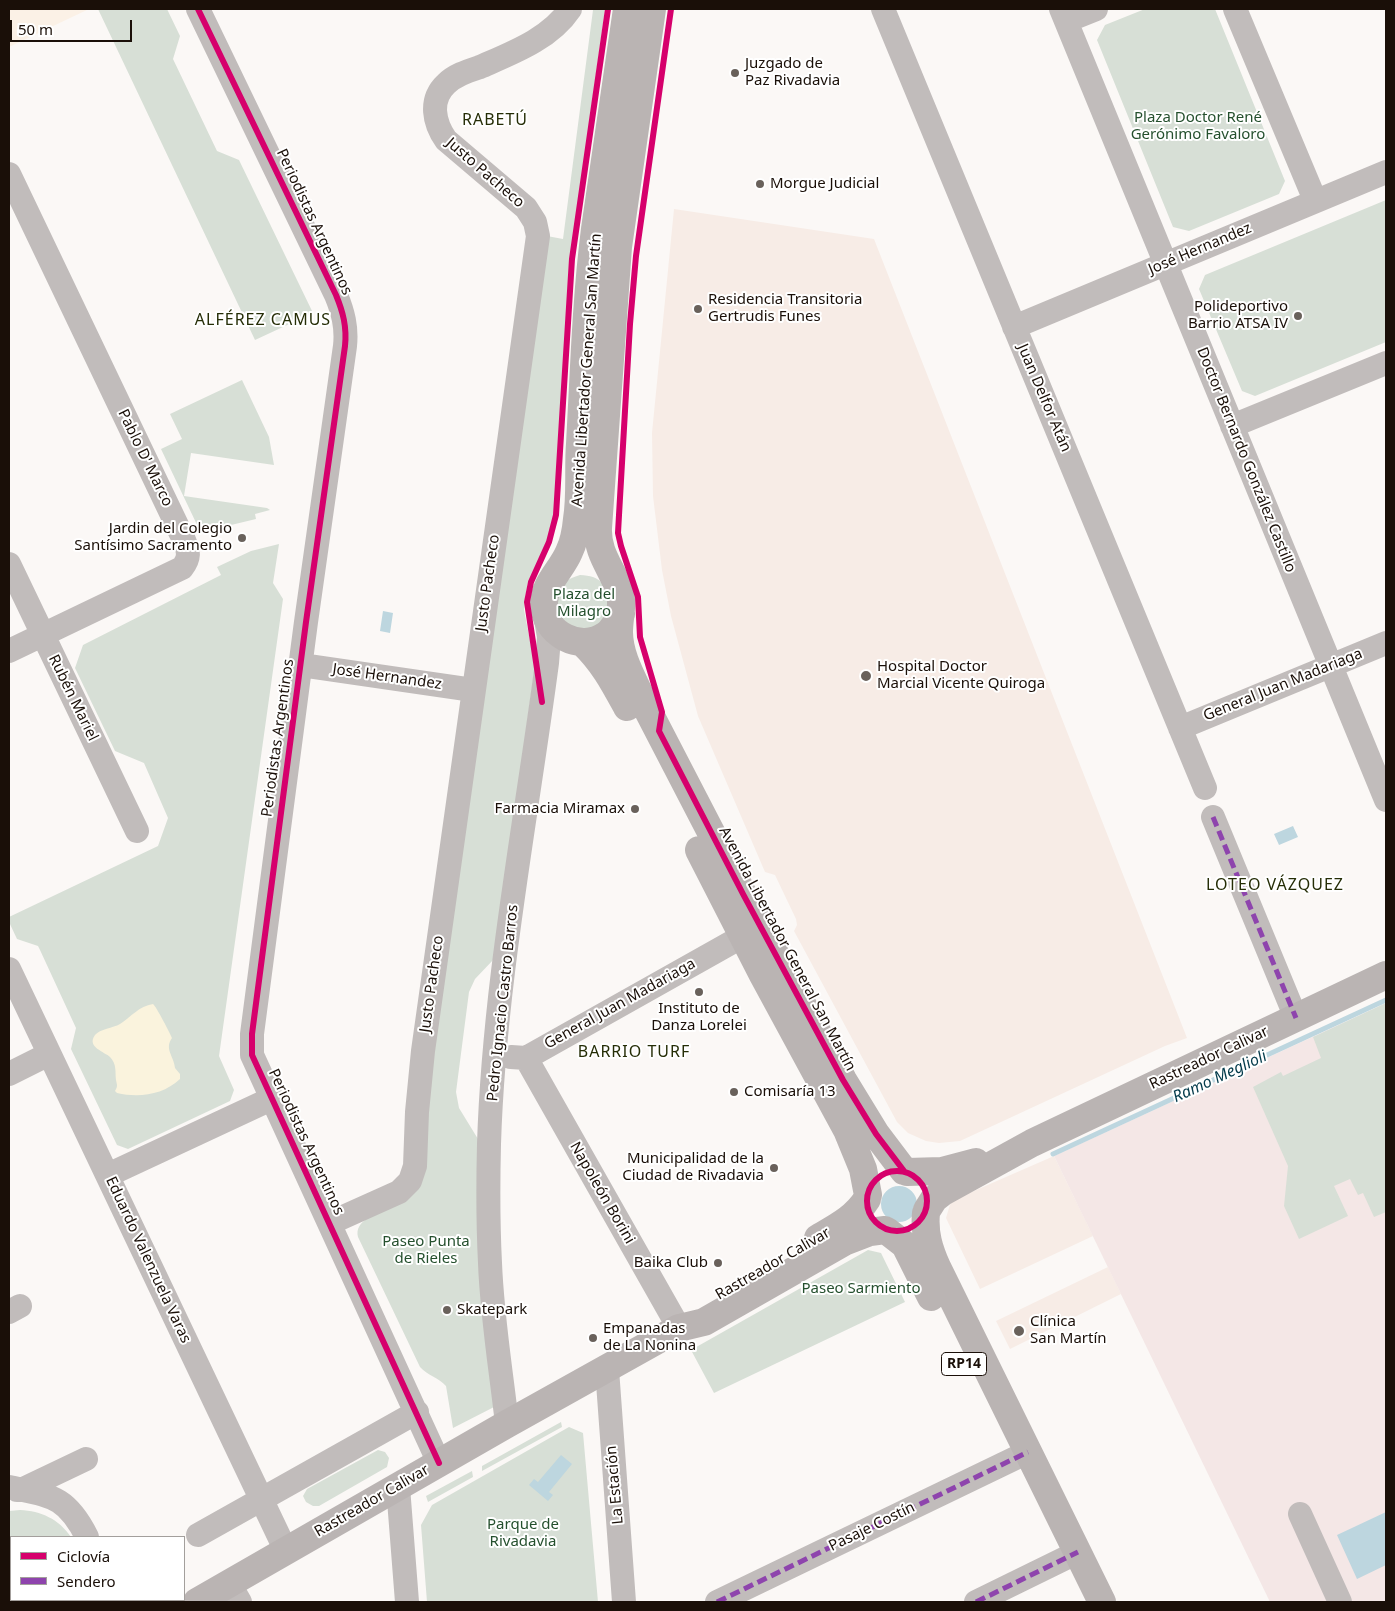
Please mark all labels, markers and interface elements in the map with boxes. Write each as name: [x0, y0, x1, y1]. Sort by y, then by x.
scale bar: [12, 10, 135, 42]
text: 50 m: [18, 19, 53, 39]
place label: Juzgado de Paz Rivadavia: [745, 55, 840, 90]
marker: Juzgado de Paz Rivadavia: [729, 67, 741, 79]
park label: Plaza Doctor René Gerónimo Favaloro: [1131, 109, 1265, 144]
district label: RABETÚ: [461, 110, 529, 130]
street label: Justo Pacheco: [442, 134, 528, 212]
street label: Periodistas Argentinos: [272, 146, 356, 298]
place label: Morgue Judicial: [770, 175, 879, 193]
marker: Morgue Judicial: [754, 178, 766, 190]
street label: José Hernandez: [1146, 219, 1254, 279]
street label: Avenida Libertador General San Martín: [568, 233, 606, 507]
place label: Residencia Transitoria Gertrudis Funes: [708, 291, 862, 326]
place label: Polideportivo Barrio ATSA IV: [1188, 298, 1288, 333]
marker: Residencia Transitoria Gertrudis Funes: [692, 303, 704, 315]
district label: ALFÉREZ CAMUS: [193, 310, 333, 330]
marker: Polideportivo Barrio ATSA IV: [1292, 310, 1304, 322]
street label: Juan Delfor Atán: [1013, 341, 1075, 455]
street label: Doctor Bernardo González Castillo: [1193, 345, 1299, 575]
street label: Pablo D' Marco: [114, 406, 176, 510]
place label: Jardin del Colegio Santísimo Sacramento: [74, 520, 232, 555]
marker: Jardin del Colegio Santísimo Sacramento: [236, 532, 248, 544]
street label: Justo Pacheco: [472, 533, 504, 633]
park label: Plaza del Milagro: [553, 586, 615, 621]
street label: General Juan Madariaga: [1201, 645, 1365, 725]
street label: Rubén Mariel: [44, 652, 102, 744]
street label: Periodistas Argentinos: [258, 658, 298, 818]
place label: Hospital Doctor Marcial Vicente Quiroga: [877, 658, 1045, 693]
street label: José Hernandez: [331, 660, 443, 694]
marker: Hospital Doctor Marcial Vicente Quiroga: [859, 669, 873, 683]
place label: Farmacia Miramax: [495, 800, 625, 818]
marker: Farmacia Miramax: [629, 803, 641, 815]
street label: Avenida Libertador General San Martín: [715, 824, 859, 1074]
district label: LOTEO VÁZQUEZ: [1204, 875, 1346, 895]
street label: Pedro Ignacio Castro Barros: [484, 904, 522, 1102]
street label: Justo Pacheco: [416, 934, 448, 1034]
street label: General Juan Madariaga: [541, 955, 699, 1053]
marker: Instituto de Danza Lorelei: [693, 986, 705, 998]
place label: Instituto de Danza Lorelei: [651, 1000, 747, 1035]
street label: Rastreador Calivar: [1147, 1023, 1271, 1093]
district label: BARRIO TURF: [576, 1042, 692, 1062]
water label: Ramo Meglioli: [1170, 1047, 1270, 1107]
street label: Periodistas Argentinos: [264, 1066, 348, 1218]
place label: Comisaría 13: [744, 1083, 836, 1101]
marker: Comisaría 13: [728, 1086, 740, 1098]
street label: Napoleón Borini: [566, 1139, 638, 1247]
place label: Municipalidad de la Ciudad de Rivadavia: [622, 1150, 764, 1185]
marker: Municipalidad de la Ciudad de Rivadavia: [768, 1162, 780, 1174]
street label: Eduardo Valenzuela Varas: [101, 1174, 195, 1346]
street label: Rastreador Calivar: [712, 1224, 834, 1304]
park label: Paseo Punta de Rieles: [382, 1233, 470, 1268]
place label: Baika Club: [634, 1254, 708, 1272]
marker: Baika Club: [712, 1257, 724, 1269]
park label: Paseo Sarmiento: [801, 1280, 921, 1298]
place label: Skatepark: [457, 1301, 527, 1319]
marker: Skatepark: [441, 1304, 453, 1316]
place label: Clínica San Martín: [1030, 1313, 1107, 1348]
place label: Empanadas de La Nonina: [603, 1320, 696, 1355]
marker: Clínica San Martín: [1012, 1324, 1026, 1338]
marker: Empanadas de La Nonina: [587, 1332, 599, 1344]
road number: RP14: [942, 1352, 986, 1376]
street label: La Estación: [603, 1445, 627, 1525]
street label: Rastreador Calivar: [311, 1461, 433, 1541]
street label: Pasaje Costín: [826, 1498, 918, 1556]
park label: Parque de Rivadavia: [487, 1516, 559, 1551]
legend: [10, 1536, 185, 1601]
text: Ciclovía: [57, 1546, 110, 1566]
text: Sendero: [57, 1571, 116, 1591]

